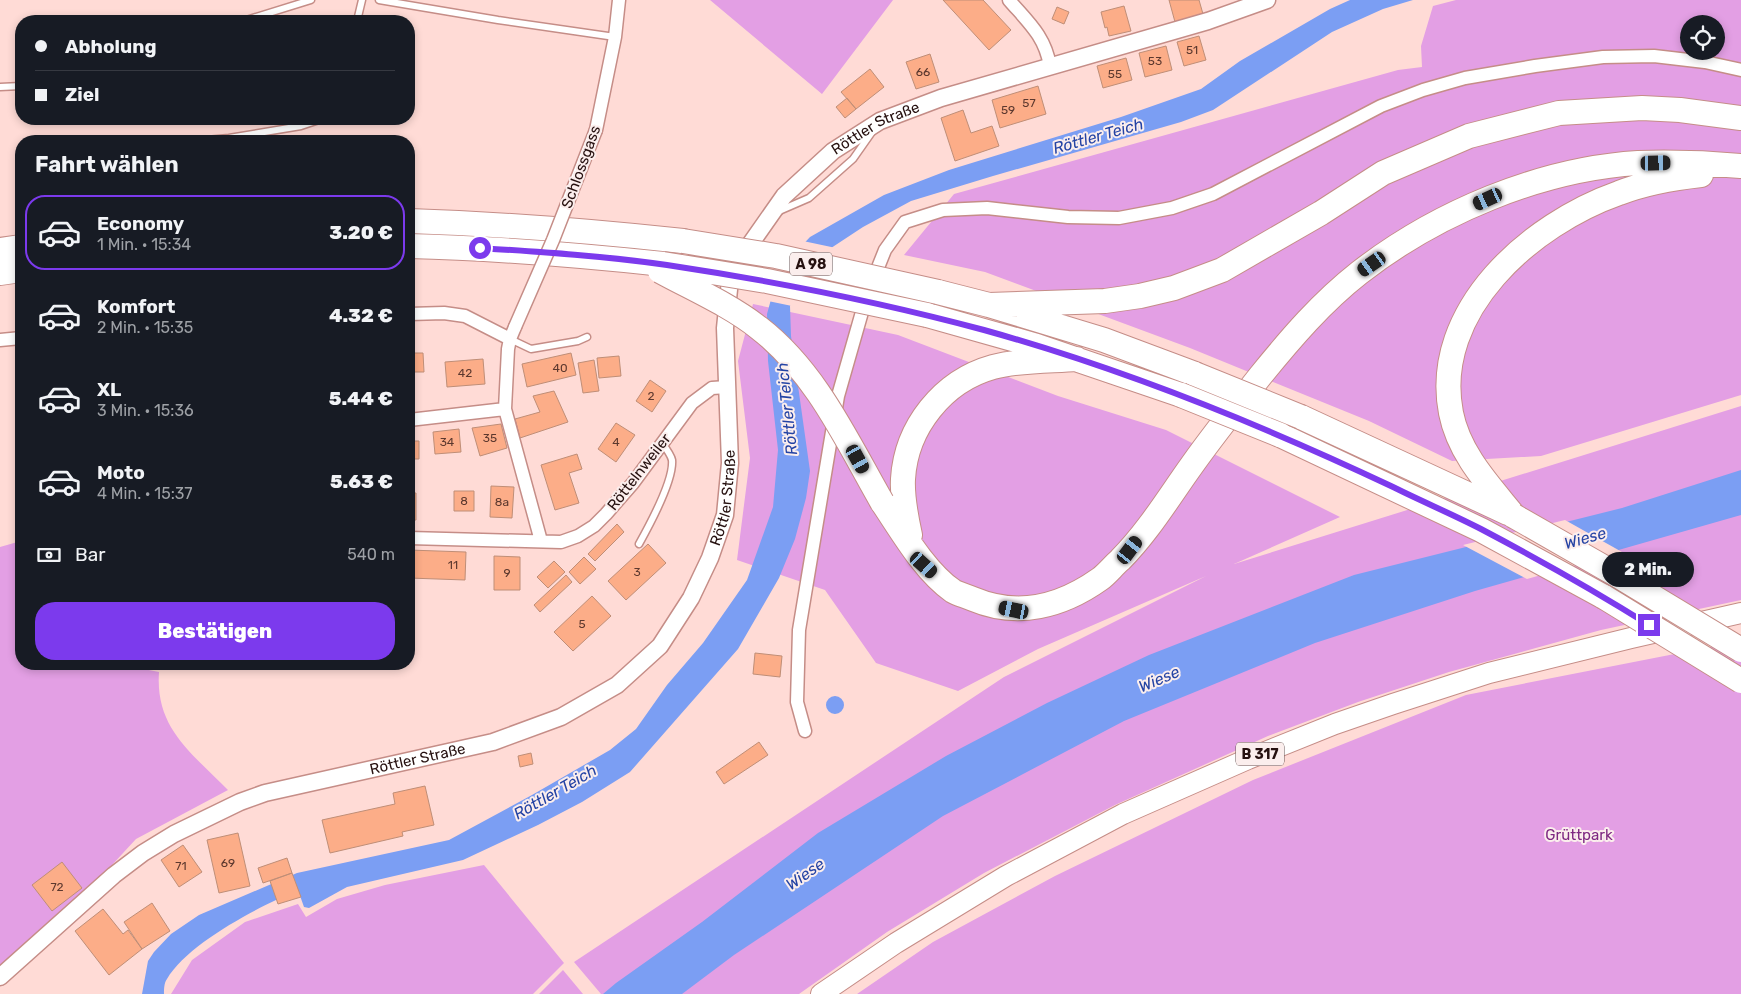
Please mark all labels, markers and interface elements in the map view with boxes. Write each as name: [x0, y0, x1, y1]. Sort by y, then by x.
map controls: [1680, 15, 1725, 60]
button: locate: [1680, 15, 1725, 60]
text: Abholung: [65, 35, 156, 58]
house number: 51: [1186, 43, 1198, 57]
house number: 53: [1148, 54, 1162, 68]
house number: 66: [916, 65, 930, 79]
house number: 55: [1108, 67, 1122, 81]
text: Ziel: [65, 83, 100, 106]
house number: 57: [1022, 96, 1036, 110]
street label: Röttler Straße: [828, 98, 922, 159]
house number: 59: [1001, 103, 1015, 117]
water label: Röttler Teich: [1051, 114, 1145, 158]
street label: Schlossgass: [558, 123, 604, 211]
text: Fahrt wählen: [35, 151, 179, 178]
car: [1640, 155, 1671, 171]
car: [1471, 186, 1504, 212]
icon: car: [37, 210, 82, 255]
text: Economy: [97, 212, 184, 235]
text: 3.20 €: [329, 221, 393, 244]
text: 1 Min. · 15:34: [97, 235, 191, 254]
route start: [469, 237, 491, 259]
car: [1355, 249, 1388, 279]
road number: A 98: [790, 252, 832, 276]
icon: car: [37, 293, 82, 338]
text: Komfort: [97, 295, 175, 318]
text: 4.32 €: [329, 304, 393, 327]
text: 2 Min. · 15:35: [97, 318, 193, 337]
house number: 40: [552, 361, 568, 375]
water label: Röttler Teich: [773, 362, 801, 456]
house number: 42: [458, 366, 472, 380]
icon: car: [37, 376, 82, 421]
text: XL: [97, 378, 121, 401]
text: 5.44 €: [329, 387, 393, 410]
house number: 2: [647, 389, 655, 403]
text: 3 Min. · 15:36: [97, 401, 194, 420]
street label: Röttelnweiler: [603, 430, 675, 514]
house number: 35: [483, 431, 497, 445]
house number: 34: [440, 435, 455, 449]
house number: 4: [612, 435, 620, 449]
car: [844, 442, 871, 476]
street label: Röttler Straße: [706, 449, 739, 548]
icon: car: [37, 459, 82, 504]
text: Moto: [97, 461, 145, 484]
text: 5.63 €: [330, 470, 393, 493]
text: 4 Min. · 15:37: [97, 484, 193, 503]
house number: 8: [460, 494, 468, 508]
house number: 8a: [495, 495, 509, 509]
water label: Wiese: [1562, 523, 1608, 553]
car: [1114, 534, 1145, 566]
icon: cash: [35, 541, 63, 569]
text: Bar: [75, 543, 105, 566]
text: 540 m: [347, 545, 395, 564]
car: [907, 549, 940, 581]
callout: 2 Min.: [1603, 552, 1695, 588]
house number: 11: [448, 558, 458, 572]
text: 2 Min.: [1624, 560, 1672, 579]
house number: 3: [633, 565, 641, 579]
house number: 9: [503, 566, 511, 580]
car: [997, 600, 1030, 620]
button: Bestätigen: [35, 602, 395, 660]
route end: [1638, 614, 1660, 636]
house number: 5: [578, 617, 586, 631]
water label: Wiese: [1136, 662, 1182, 696]
street label: Röttler Straße: [368, 739, 467, 778]
road number: B 317: [1236, 742, 1284, 766]
water label: Röttler Teich: [510, 761, 600, 823]
park label: Grüttpark: [1545, 826, 1613, 844]
water label: Wiese: [782, 854, 828, 894]
house number: 69: [221, 856, 235, 870]
house number: 71: [175, 859, 187, 873]
house number: 72: [50, 880, 64, 894]

